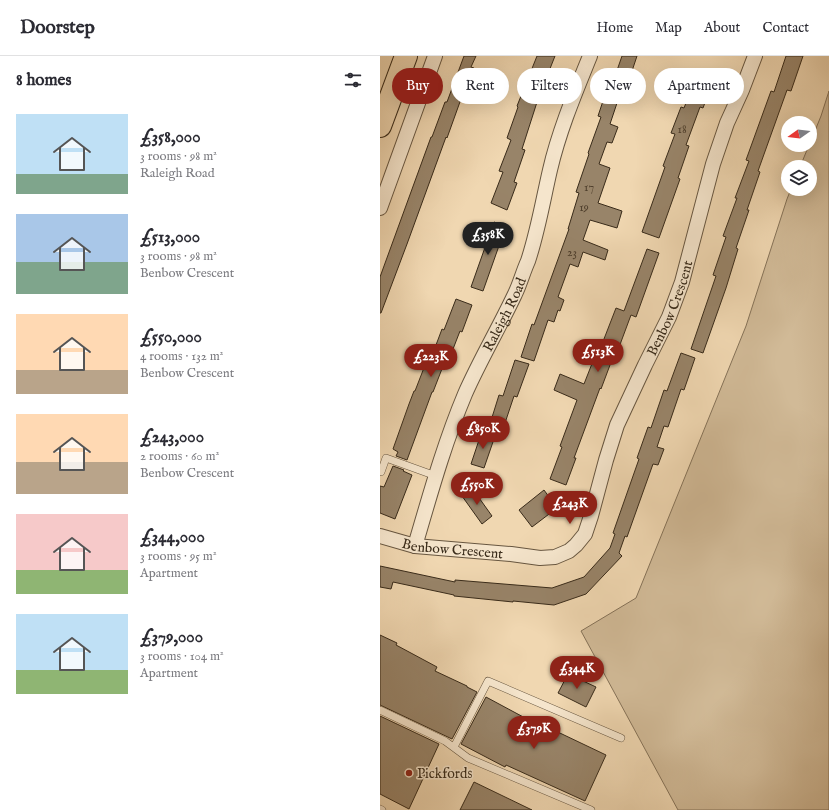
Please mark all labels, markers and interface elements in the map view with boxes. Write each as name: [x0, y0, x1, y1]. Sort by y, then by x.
text: Doorstep: [20, 16, 95, 40]
text: Home: [597, 19, 633, 37]
text: Map: [655, 19, 682, 37]
text: About: [704, 19, 740, 37]
text: Contact: [762, 19, 809, 37]
chip: Buy: [392, 68, 443, 104]
chip: Rent: [451, 68, 509, 104]
chip: Filters: [517, 68, 582, 104]
chip: New: [590, 68, 646, 104]
chip: Apartment: [654, 68, 744, 104]
icon: filters: [342, 69, 364, 91]
text: 8 homes: [16, 70, 71, 91]
north arrow: [781, 116, 817, 152]
map controls: [781, 116, 817, 196]
house number: 18: [677, 122, 687, 137]
text: £358,000: [140, 127, 201, 148]
icon: home: [48, 130, 96, 178]
text: 3 rooms · 98 m²: [140, 148, 217, 165]
button: layers: [781, 160, 817, 196]
text: Raleigh Road: [140, 165, 215, 182]
house number: 17: [584, 180, 594, 195]
house number: 19: [579, 200, 589, 215]
pin: £358K: [460, 222, 516, 256]
text: £358K: [471, 226, 505, 243]
text: £513,000: [140, 227, 200, 248]
icon: home: [48, 230, 96, 278]
house number: 23: [567, 245, 577, 260]
text: 3 rooms · 98 m²: [140, 248, 217, 265]
street label: Benbow Crescent: [643, 258, 697, 359]
text: Benbow Crescent: [140, 265, 234, 282]
street label: Raleigh Road: [479, 275, 531, 355]
text: £550,000: [140, 327, 202, 348]
icon: home: [48, 330, 96, 378]
pin: £513K: [570, 339, 626, 373]
text: £513K: [582, 343, 614, 360]
pin: £223K: [403, 344, 459, 378]
text: 4 rooms · 132 m²: [140, 348, 223, 365]
text: £223K: [413, 348, 449, 365]
text: Benbow Crescent: [140, 365, 234, 382]
pin: £850K: [455, 416, 511, 450]
text: £850K: [466, 420, 500, 437]
text: £243,000: [140, 427, 204, 448]
icon: home: [48, 430, 96, 478]
text: 2 rooms · 60 m²: [140, 448, 219, 465]
text: Benbow Crescent: [140, 465, 234, 482]
pin: £550K: [449, 472, 505, 506]
text: £550K: [460, 476, 494, 493]
pin: £243K: [542, 491, 598, 525]
text: £243K: [552, 495, 588, 512]
text: £344,000: [140, 527, 205, 548]
icon: home: [48, 530, 96, 578]
street label: Benbow Crescent: [400, 535, 504, 563]
text: 3 rooms · 95 m²: [140, 548, 217, 565]
text: Apartment: [140, 565, 198, 582]
text: £379,000: [140, 627, 203, 648]
icon: home: [48, 630, 96, 678]
text: 3 rooms · 104 m²: [140, 648, 224, 665]
pin: £344K: [549, 656, 605, 690]
text: £344K: [559, 660, 595, 677]
text: Apartment: [140, 665, 198, 682]
pin: £379K: [506, 716, 562, 750]
text: £379K: [516, 720, 552, 737]
place label: Pickfords: [417, 765, 472, 783]
marker: Pickfords: [404, 768, 414, 778]

